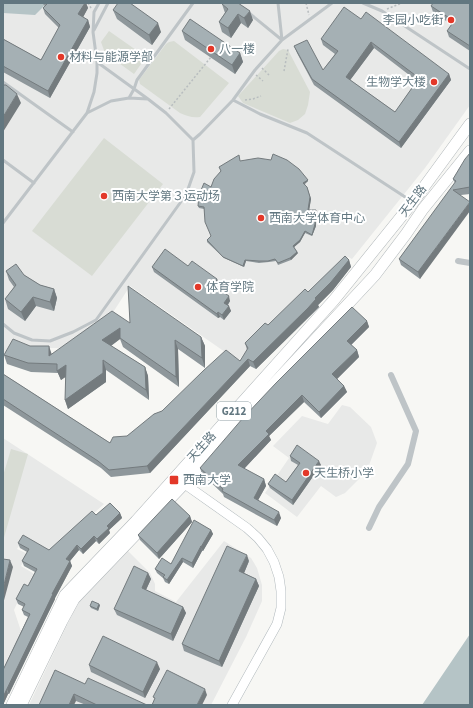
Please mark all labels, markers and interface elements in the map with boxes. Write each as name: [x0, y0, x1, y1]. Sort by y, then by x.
place label: 李园小吃街: [383, 12, 443, 29]
marker: 李园小吃街: [446, 15, 456, 25]
place label: 八一楼: [219, 41, 255, 58]
marker: 八一楼: [206, 44, 216, 54]
place label: 材料与能源学部: [69, 49, 153, 66]
marker: 材料与能源学部: [56, 52, 66, 62]
place label: 生物学大楼: [366, 74, 426, 91]
marker: 生物学大楼: [429, 77, 439, 87]
street label: 天生路: [395, 182, 431, 220]
place label: 西南大学第３运动场: [112, 188, 220, 205]
marker: 西南大学第３运动场: [99, 191, 109, 201]
place label: 西南大学体育中心: [269, 210, 365, 227]
marker: 西南大学体育中心: [256, 213, 266, 223]
place label: 体育学院: [206, 279, 254, 296]
marker: 体育学院: [193, 282, 203, 292]
road number: G212: [217, 402, 251, 420]
street label: 天生路: [184, 428, 220, 466]
place label: 天生桥小学: [314, 465, 374, 482]
marker: 天生桥小学: [301, 468, 311, 478]
place label: 西南大学: [183, 472, 231, 489]
marker: 西南大学: [168, 474, 180, 486]

